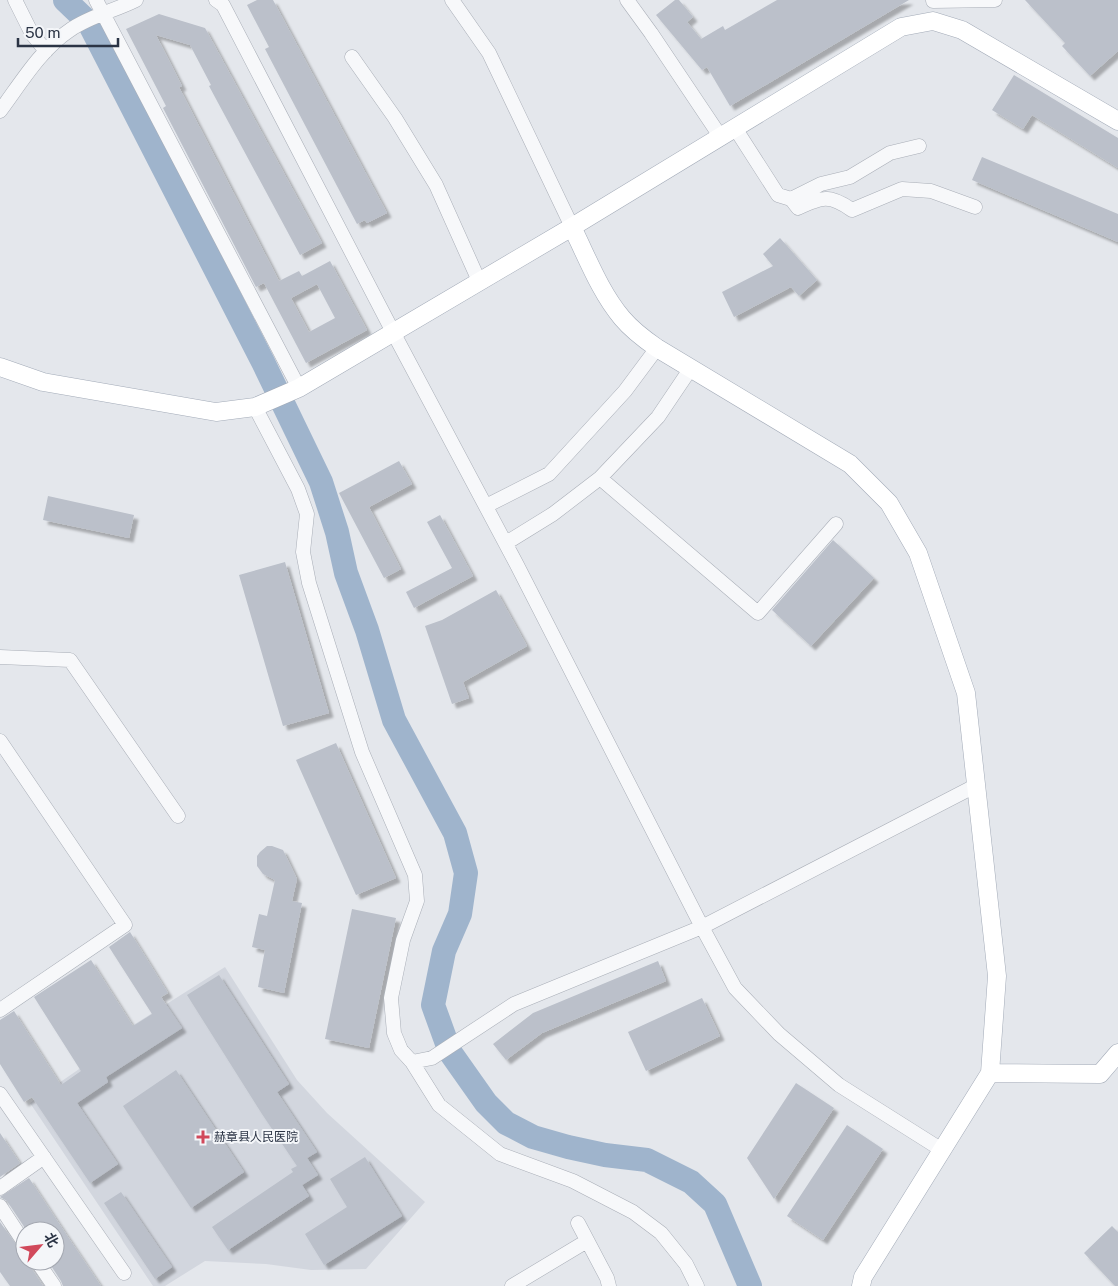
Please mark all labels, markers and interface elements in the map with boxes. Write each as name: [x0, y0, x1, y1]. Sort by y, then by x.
scale bar: [18, 15, 118, 47]
text: 50 m: [25, 24, 60, 41]
marker: 赫章县人民医院: [196, 1130, 210, 1144]
place label: 赫章县人民医院: [214, 1130, 298, 1144]
north arrow: [15, 1221, 65, 1271]
text: 北: [41, 1230, 62, 1250]

